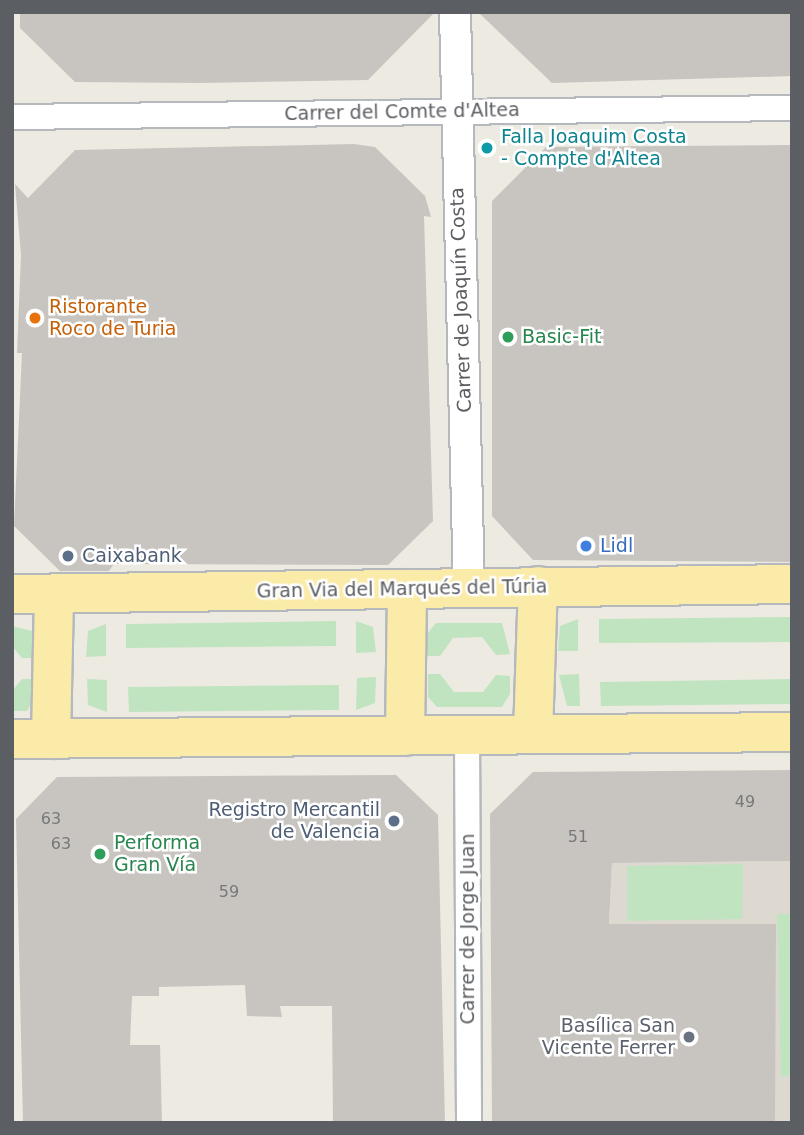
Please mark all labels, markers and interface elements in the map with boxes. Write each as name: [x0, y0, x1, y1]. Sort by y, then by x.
street label: Carrer del Comte d'Altea: [284, 99, 520, 125]
place label: Falla Joaquim Costa - Compte d'Altea: [501, 126, 687, 170]
marker: Falla Joaquim Costa - Compte d'Altea: [479, 140, 495, 156]
street label: Carrer de Joaquín Costa: [446, 187, 476, 413]
place label: Ristorante Roco de Turia: [49, 296, 176, 340]
marker: Ristorante Roco de Turia: [27, 310, 43, 326]
place label: Basic-Fit: [522, 326, 601, 348]
marker: Basic-Fit: [500, 329, 516, 345]
place label: Lidl: [600, 535, 633, 557]
marker: Lidl: [578, 538, 594, 554]
place label: Caixabank: [82, 545, 182, 567]
marker: Caixabank: [60, 548, 76, 564]
street label: Gran Via del Marqués del Túria: [256, 575, 548, 603]
house number: 49: [735, 792, 755, 812]
place label: Registro Mercantil de Valencia: [209, 799, 380, 843]
house number: 63: [41, 809, 61, 829]
marker: Registro Mercantil de Valencia: [386, 813, 402, 829]
house number: 51: [568, 827, 588, 847]
place label: Performa Gran Vía: [114, 832, 200, 876]
house number: 63: [51, 834, 71, 854]
street label: Carrer de Jorge Juan: [457, 834, 479, 1024]
marker: Performa Gran Vía: [92, 846, 108, 862]
house number: 59: [219, 882, 239, 902]
place label: Basílica San Vicente Ferrer: [542, 1015, 675, 1059]
marker: Basílica San Vicente Ferrer: [681, 1029, 697, 1045]

